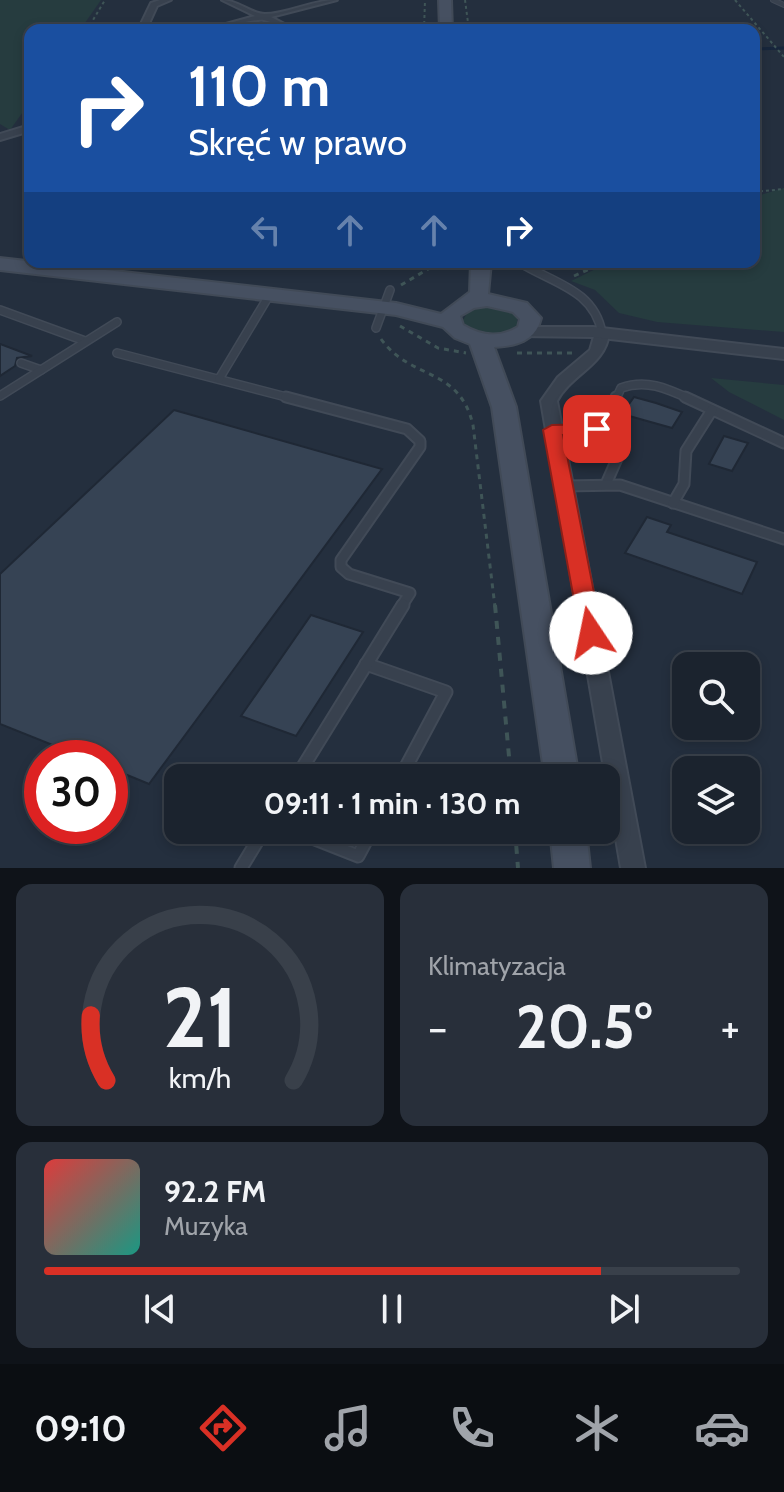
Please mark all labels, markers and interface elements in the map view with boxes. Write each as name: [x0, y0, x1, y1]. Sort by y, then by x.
text: 110 m: [188, 52, 330, 120]
icon: right: [56, 56, 160, 160]
text: Skręć w prawo: [188, 120, 407, 164]
icon: left: [244, 208, 288, 252]
icon: ahead: [328, 208, 372, 252]
icon: ahead: [412, 208, 456, 252]
icon: right: [496, 208, 540, 252]
pin: [563, 395, 631, 463]
icon: arrive: [575, 407, 619, 451]
position arrow: [549, 591, 633, 675]
map controls: [672, 652, 760, 844]
button: search: [672, 652, 760, 740]
speed limit sign: 30: [24, 740, 128, 844]
button: layers: [672, 756, 760, 844]
text: 09:11 · 1 min · 130 m: [264, 785, 520, 822]
text: Klimatyzacja: [428, 950, 566, 982]
text: 21: [163, 967, 237, 1068]
text: 20.5°: [516, 990, 652, 1063]
text: −: [428, 1001, 447, 1054]
text: +: [721, 1001, 740, 1054]
text: km/h: [169, 1060, 231, 1095]
text: 92.2 FM: [164, 1173, 266, 1210]
text: Muzyka: [164, 1210, 248, 1242]
icon: previous: [138, 1287, 182, 1331]
icon: pause: [370, 1287, 414, 1331]
icon: next: [602, 1287, 646, 1331]
icon: directions: [195, 1400, 251, 1456]
icon: music: [320, 1400, 376, 1456]
icon: phone: [444, 1400, 500, 1456]
icon: climate: [569, 1400, 625, 1456]
icon: car: [694, 1400, 750, 1456]
text: 09:10: [34, 1406, 127, 1450]

